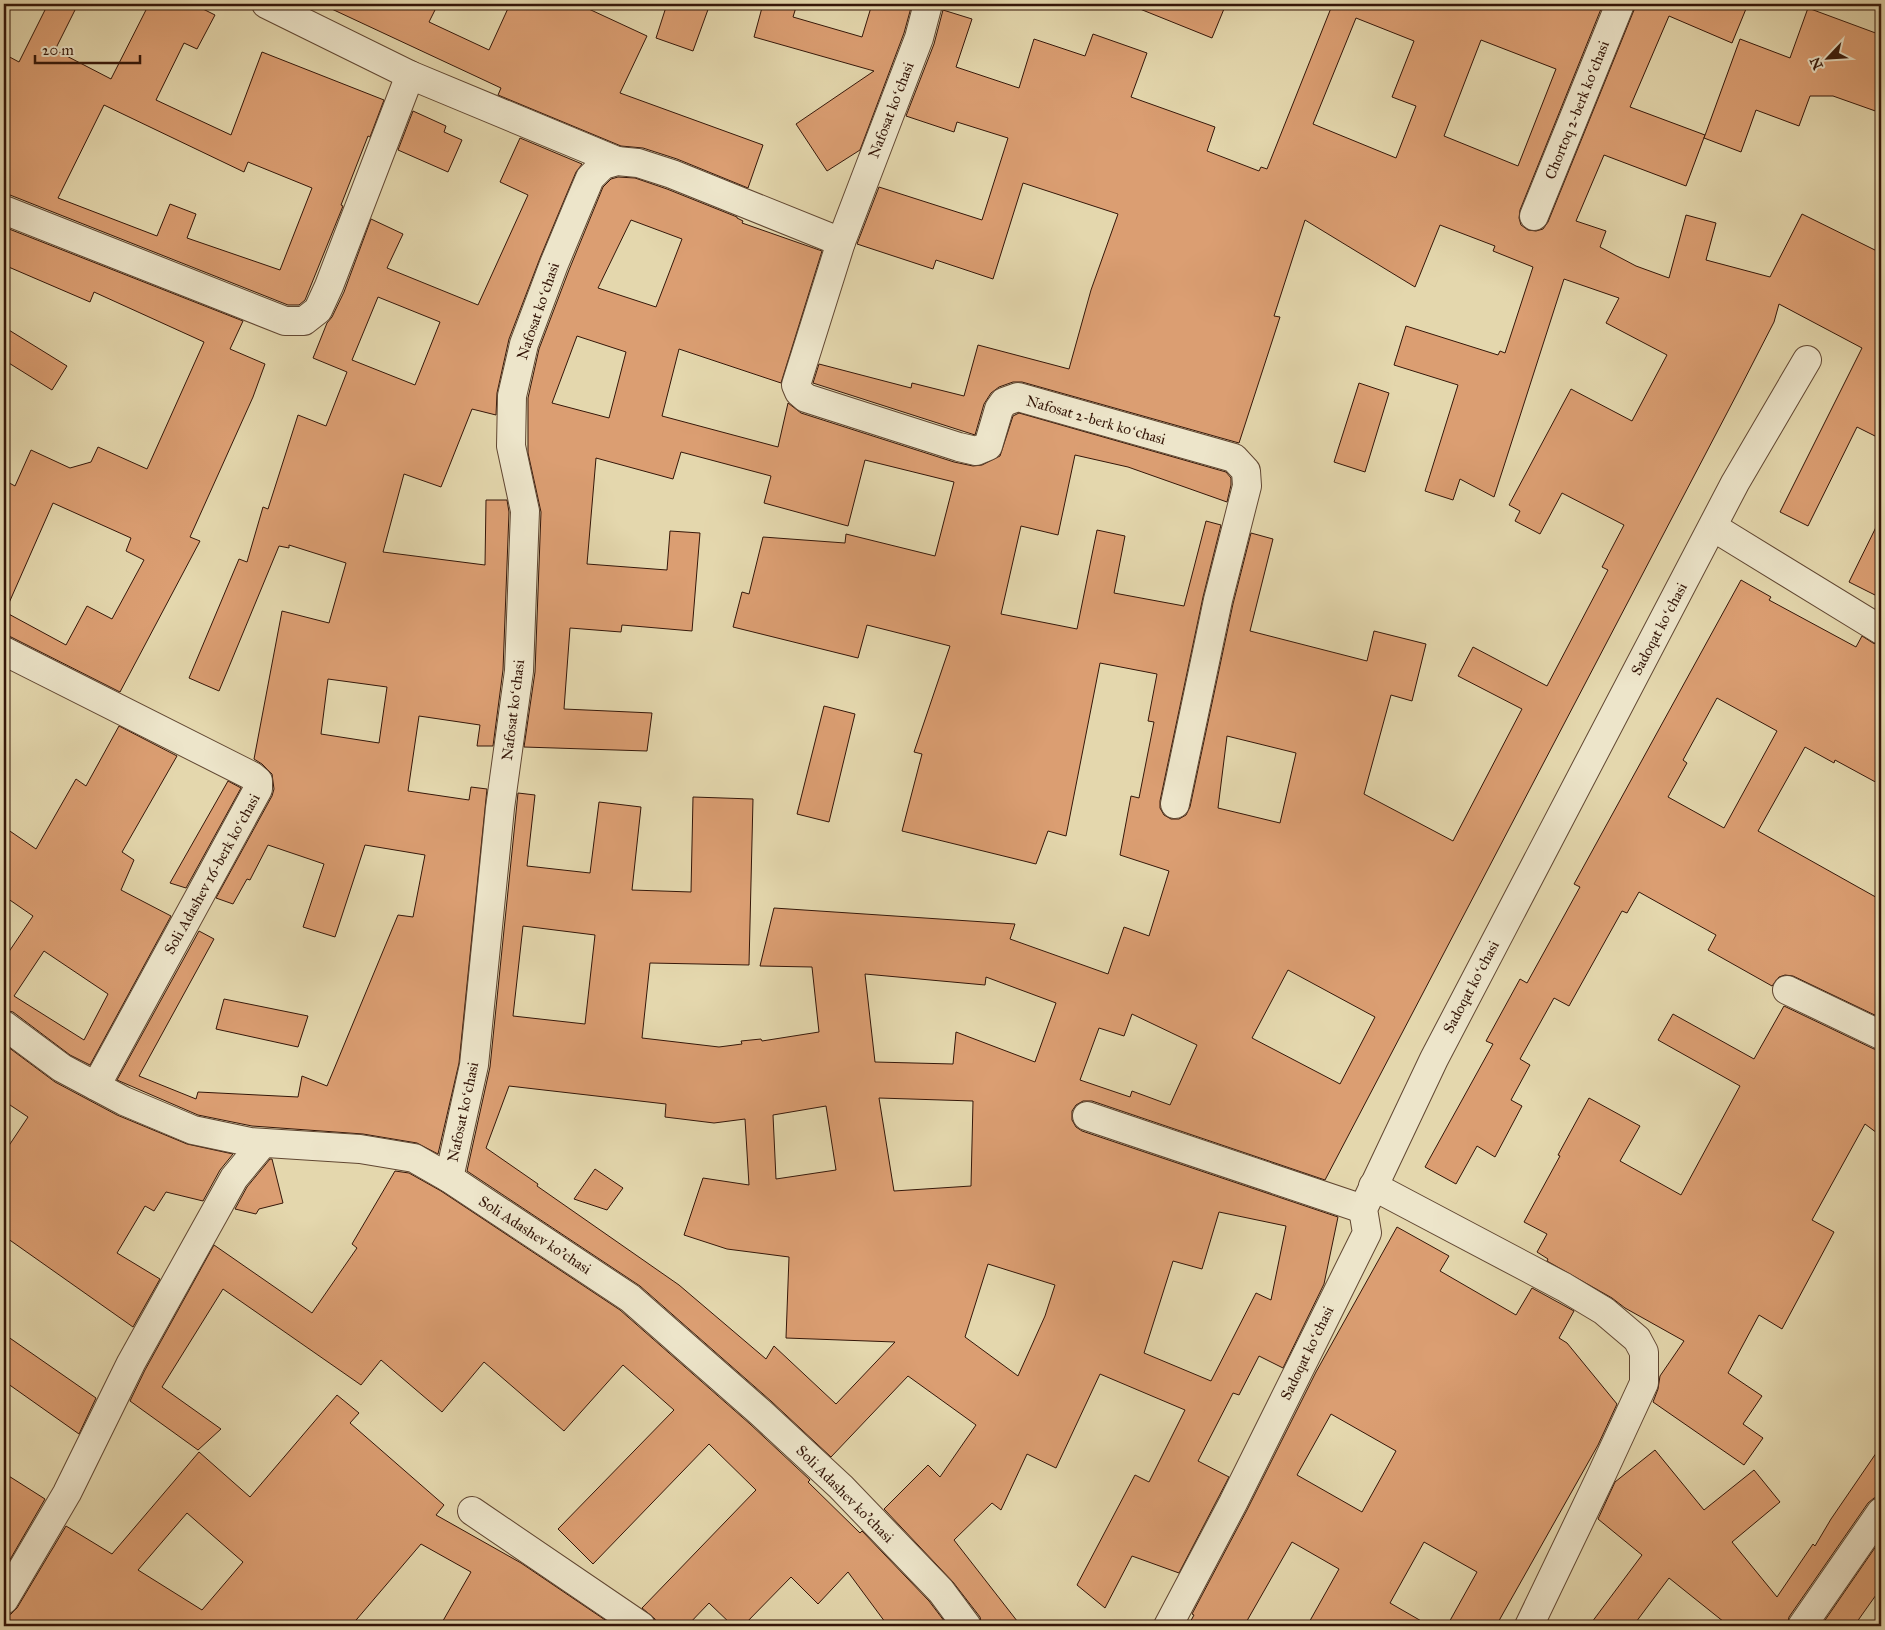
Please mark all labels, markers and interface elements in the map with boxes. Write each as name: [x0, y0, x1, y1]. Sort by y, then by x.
scale bar: [35, 32, 140, 64]
north arrow: [1802, 32, 1852, 82]
street label: Chortoq 2-berk koʻchasi: [1541, 38, 1614, 182]
text: 20 m: [42, 41, 74, 59]
text: N: [1806, 54, 1827, 72]
street label: Nafosat koʻchasi: [864, 59, 918, 161]
street label: Nafosat koʻchasi: [513, 260, 563, 362]
street label: Nafosat 2-berk koʻchasi: [1024, 391, 1168, 449]
street label: Sadoqat koʻchasi: [1627, 580, 1692, 679]
street label: Nafosat koʻchasi: [498, 658, 528, 762]
street label: Soli Adashev 16-berk koʻchasi: [160, 790, 264, 958]
street label: Sadoqat koʻchasi: [1439, 938, 1504, 1037]
street label: Nafosat koʻchasi: [444, 1060, 482, 1164]
street label: Soli Adashev ko'chasi: [475, 1192, 595, 1278]
street label: Sadoqat koʻchasi: [1276, 1303, 1338, 1403]
street label: Soli Adashev ko'chasi: [792, 1441, 898, 1547]

